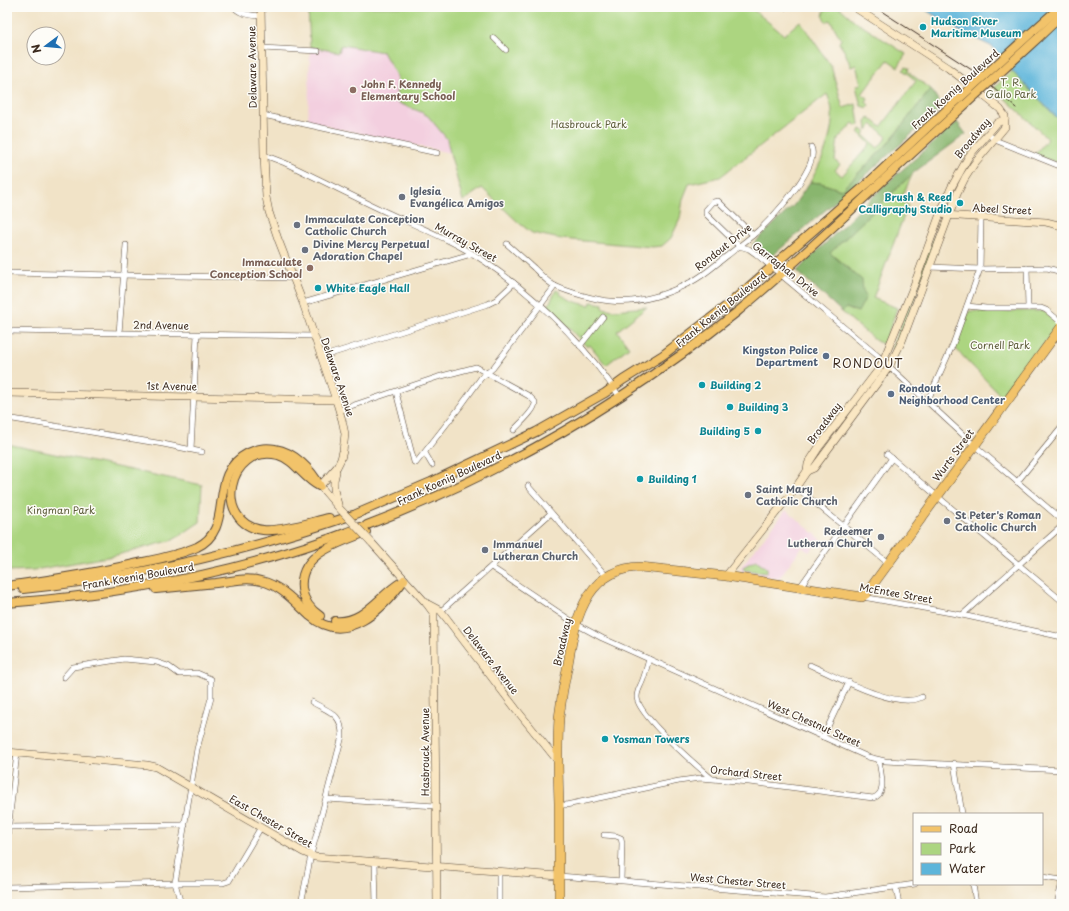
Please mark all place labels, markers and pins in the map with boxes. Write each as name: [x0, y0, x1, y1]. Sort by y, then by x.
place label: Hudson River Maritime Museum: [931, 13, 1021, 40]
marker: Hudson River Maritime Museum: [918, 22, 928, 32]
place label: John F. Kennedy Elementary School: [361, 76, 455, 103]
marker: John F. Kennedy Elementary School: [348, 85, 358, 95]
place label: Iglesia Evangélica Amigos: [410, 183, 504, 210]
place label: Brush & Reed Calligraphy Studio: [858, 189, 952, 216]
marker: Iglesia Evangélica Amigos: [397, 192, 407, 202]
marker: Brush & Reed Calligraphy Studio: [955, 198, 965, 208]
place label: Immaculate Conception Catholic Church: [305, 211, 424, 238]
marker: Immaculate Conception Catholic Church: [292, 220, 302, 230]
place label: Divine Mercy Perpetual Adoration Chapel: [313, 236, 429, 263]
marker: Divine Mercy Perpetual Adoration Chapel: [300, 245, 310, 255]
place label: Immaculate Conception School: [210, 254, 303, 281]
marker: Immaculate Conception School: [305, 263, 315, 273]
place label: White Eagle Hall: [326, 280, 410, 295]
marker: White Eagle Hall: [313, 283, 323, 293]
place label: Kingston Police Department: [743, 342, 819, 369]
marker: Kingston Police Department: [821, 351, 831, 361]
place label: Building 2: [710, 377, 761, 392]
marker: Building 2: [697, 380, 707, 390]
place label: Rondout Neighborhood Center: [899, 380, 1006, 407]
marker: Rondout Neighborhood Center: [886, 389, 896, 399]
place label: Building 3: [738, 399, 789, 414]
marker: Building 3: [725, 402, 735, 412]
place label: Building 5: [699, 423, 750, 438]
marker: Building 5: [753, 426, 763, 436]
place label: Building 1: [648, 471, 697, 486]
marker: Building 1: [635, 474, 645, 484]
place label: Saint Mary Catholic Church: [756, 481, 838, 508]
marker: Saint Mary Catholic Church: [743, 490, 753, 500]
place label: St Peter's Roman Catholic Church: [955, 507, 1041, 534]
marker: St Peter's Roman Catholic Church: [942, 516, 952, 526]
place label: Redeemer Lutheran Church: [788, 523, 874, 550]
marker: Redeemer Lutheran Church: [876, 532, 886, 542]
place label: Immanuel Lutheran Church: [493, 536, 578, 563]
marker: Immanuel Lutheran Church: [480, 545, 490, 555]
place label: Yosman Towers: [613, 731, 690, 746]
marker: Yosman Towers: [600, 734, 610, 744]

